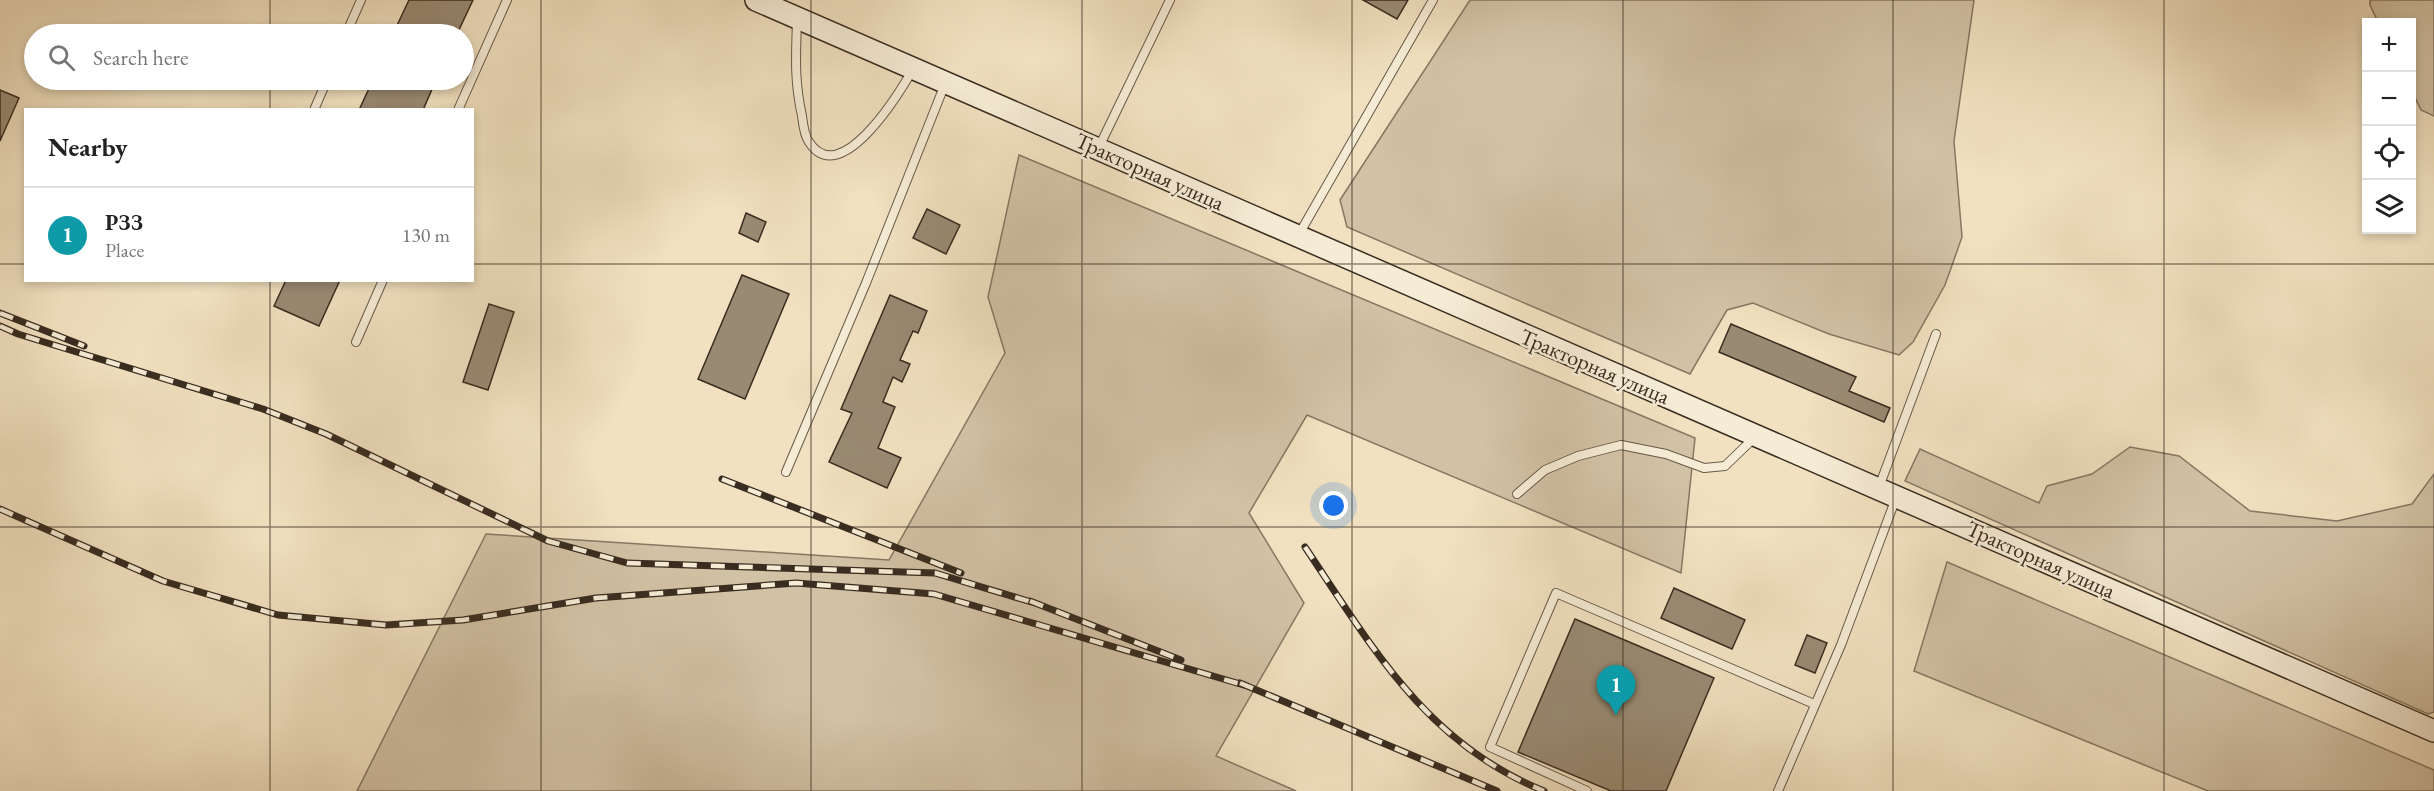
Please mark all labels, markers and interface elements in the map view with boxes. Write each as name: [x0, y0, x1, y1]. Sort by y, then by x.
map controls: [2362, 18, 2416, 234]
button: +: [2362, 18, 2416, 72]
search box: [24, 24, 474, 90]
icon: search: [45, 41, 78, 74]
text: Search here: [93, 43, 188, 72]
button: −: [2362, 72, 2416, 126]
street label: Тракторная улица: [1071, 126, 1229, 217]
button: locate: [2362, 126, 2416, 180]
text: Nearby: [48, 130, 128, 164]
button: layers: [2362, 180, 2416, 234]
text: РЗЗ: [105, 208, 143, 237]
text: 1: [62, 222, 73, 248]
text: 130 m: [402, 222, 450, 248]
text: Place: [105, 237, 144, 263]
street label: Тракторная улица: [1515, 322, 1674, 411]
your location: [1319, 491, 1348, 520]
street label: Тракторная улица: [1962, 514, 2120, 605]
pin: 1: [1596, 666, 1636, 715]

